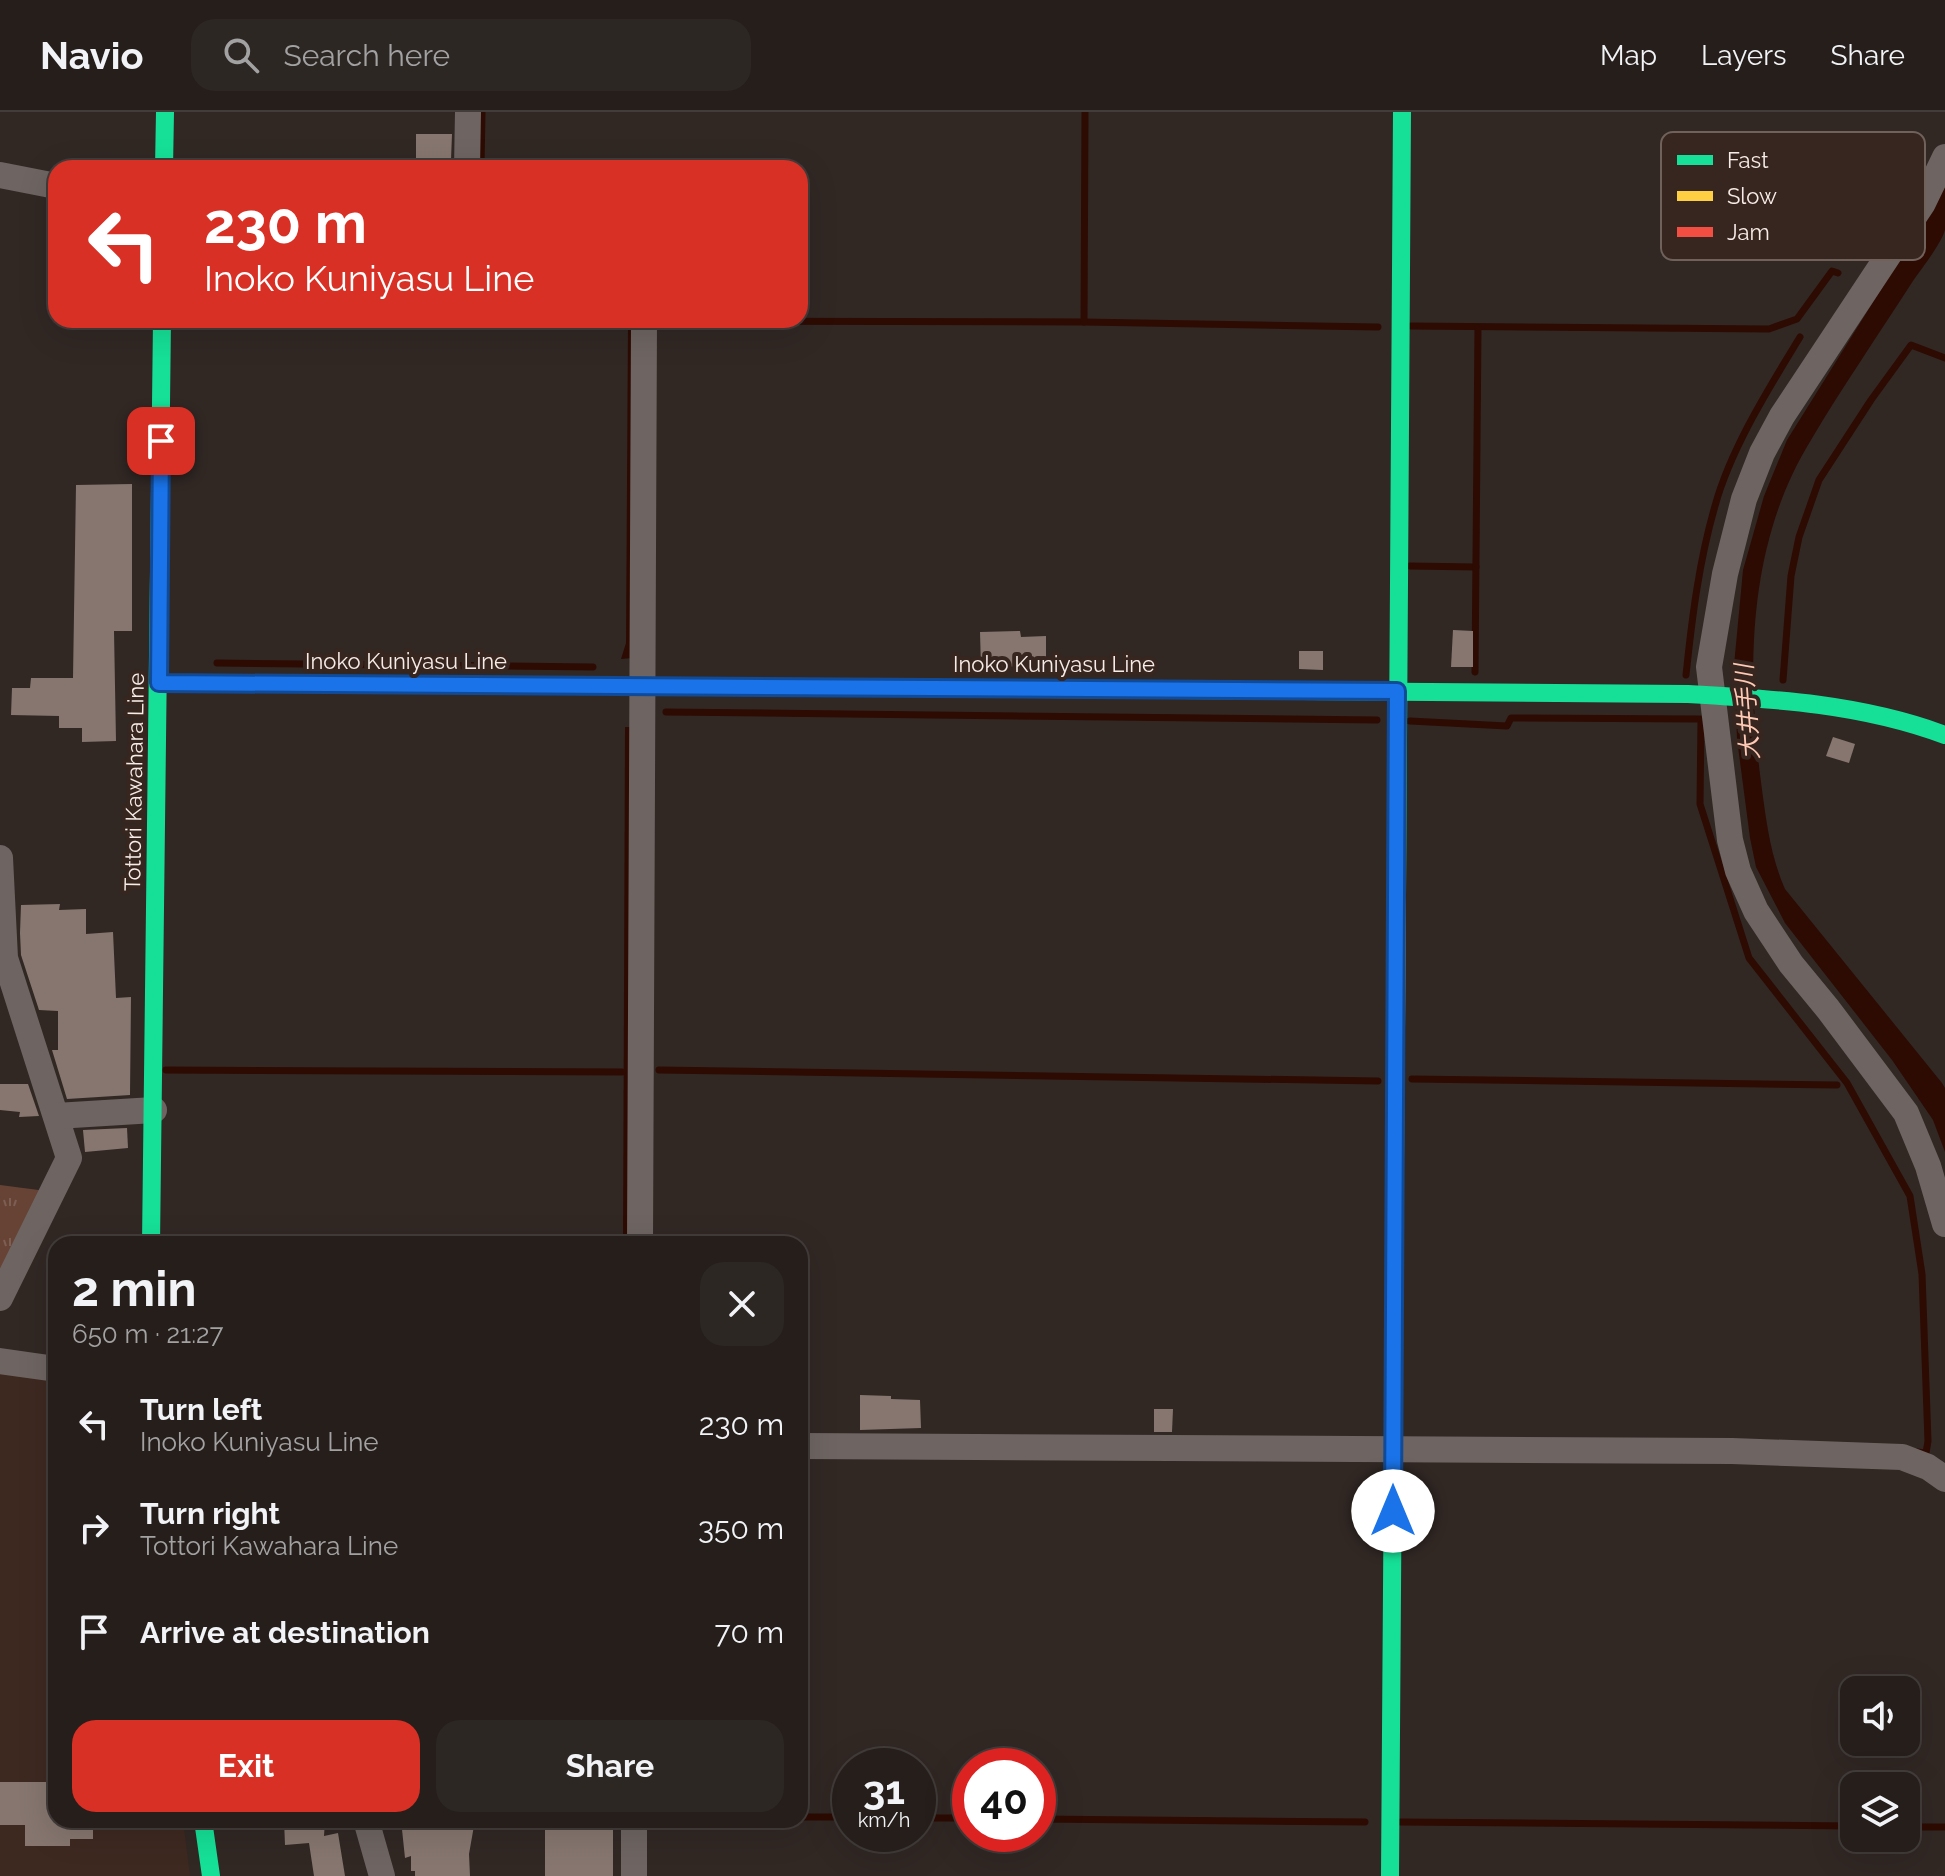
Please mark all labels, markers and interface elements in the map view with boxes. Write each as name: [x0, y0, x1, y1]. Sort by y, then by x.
search box: [191, 19, 751, 91]
text: Navio: [40, 33, 143, 78]
icon: search: [219, 33, 263, 77]
text: Search here: [283, 38, 450, 73]
text: Map: [1600, 39, 1657, 72]
text: Layers: [1701, 39, 1787, 72]
text: Share: [1831, 39, 1905, 72]
legend: [1661, 132, 1925, 260]
text: Fast: [1727, 147, 1769, 173]
text: Slow: [1727, 183, 1777, 209]
text: 230 m: [204, 190, 367, 256]
icon: left: [72, 192, 176, 296]
text: Jam: [1727, 219, 1770, 245]
text: Inoko Kuniyasu Line: [204, 257, 534, 299]
pin: [127, 407, 195, 475]
icon: arrive: [139, 419, 183, 463]
street label: Inoko Kuniyasu Line: [305, 648, 507, 674]
street label: Inoko Kuniyasu Line: [953, 651, 1155, 677]
water label: 大井手川: [1729, 660, 1765, 761]
street label: Tottori Kawahara Line: [119, 672, 149, 891]
text: 2 min: [72, 1261, 197, 1317]
button: close: [700, 1262, 784, 1346]
text: 650 m · 21:27: [72, 1319, 223, 1349]
text: Turn left: [140, 1392, 262, 1427]
icon: left: [72, 1402, 116, 1446]
text: 230 m: [699, 1407, 784, 1442]
text: Inoko Kuniyasu Line: [140, 1427, 379, 1457]
position arrow: [1351, 1469, 1435, 1553]
text: Turn right: [140, 1496, 280, 1531]
icon: right: [72, 1506, 116, 1550]
text: 350 m: [698, 1511, 784, 1546]
text: Tottori Kawahara Line: [140, 1531, 398, 1561]
icon: arrive: [72, 1610, 116, 1654]
text: Arrive at destination: [140, 1615, 430, 1650]
text: 70 m: [714, 1615, 784, 1650]
map controls: [1840, 1676, 1920, 1852]
button: sound: [1840, 1676, 1920, 1756]
button: Exit: [72, 1720, 420, 1812]
button: Share: [436, 1720, 784, 1812]
speed limit sign: 40: [952, 1748, 1056, 1852]
text: 31: [863, 1766, 905, 1813]
button: layers: [1840, 1772, 1920, 1852]
text: km/h: [858, 1808, 910, 1832]

